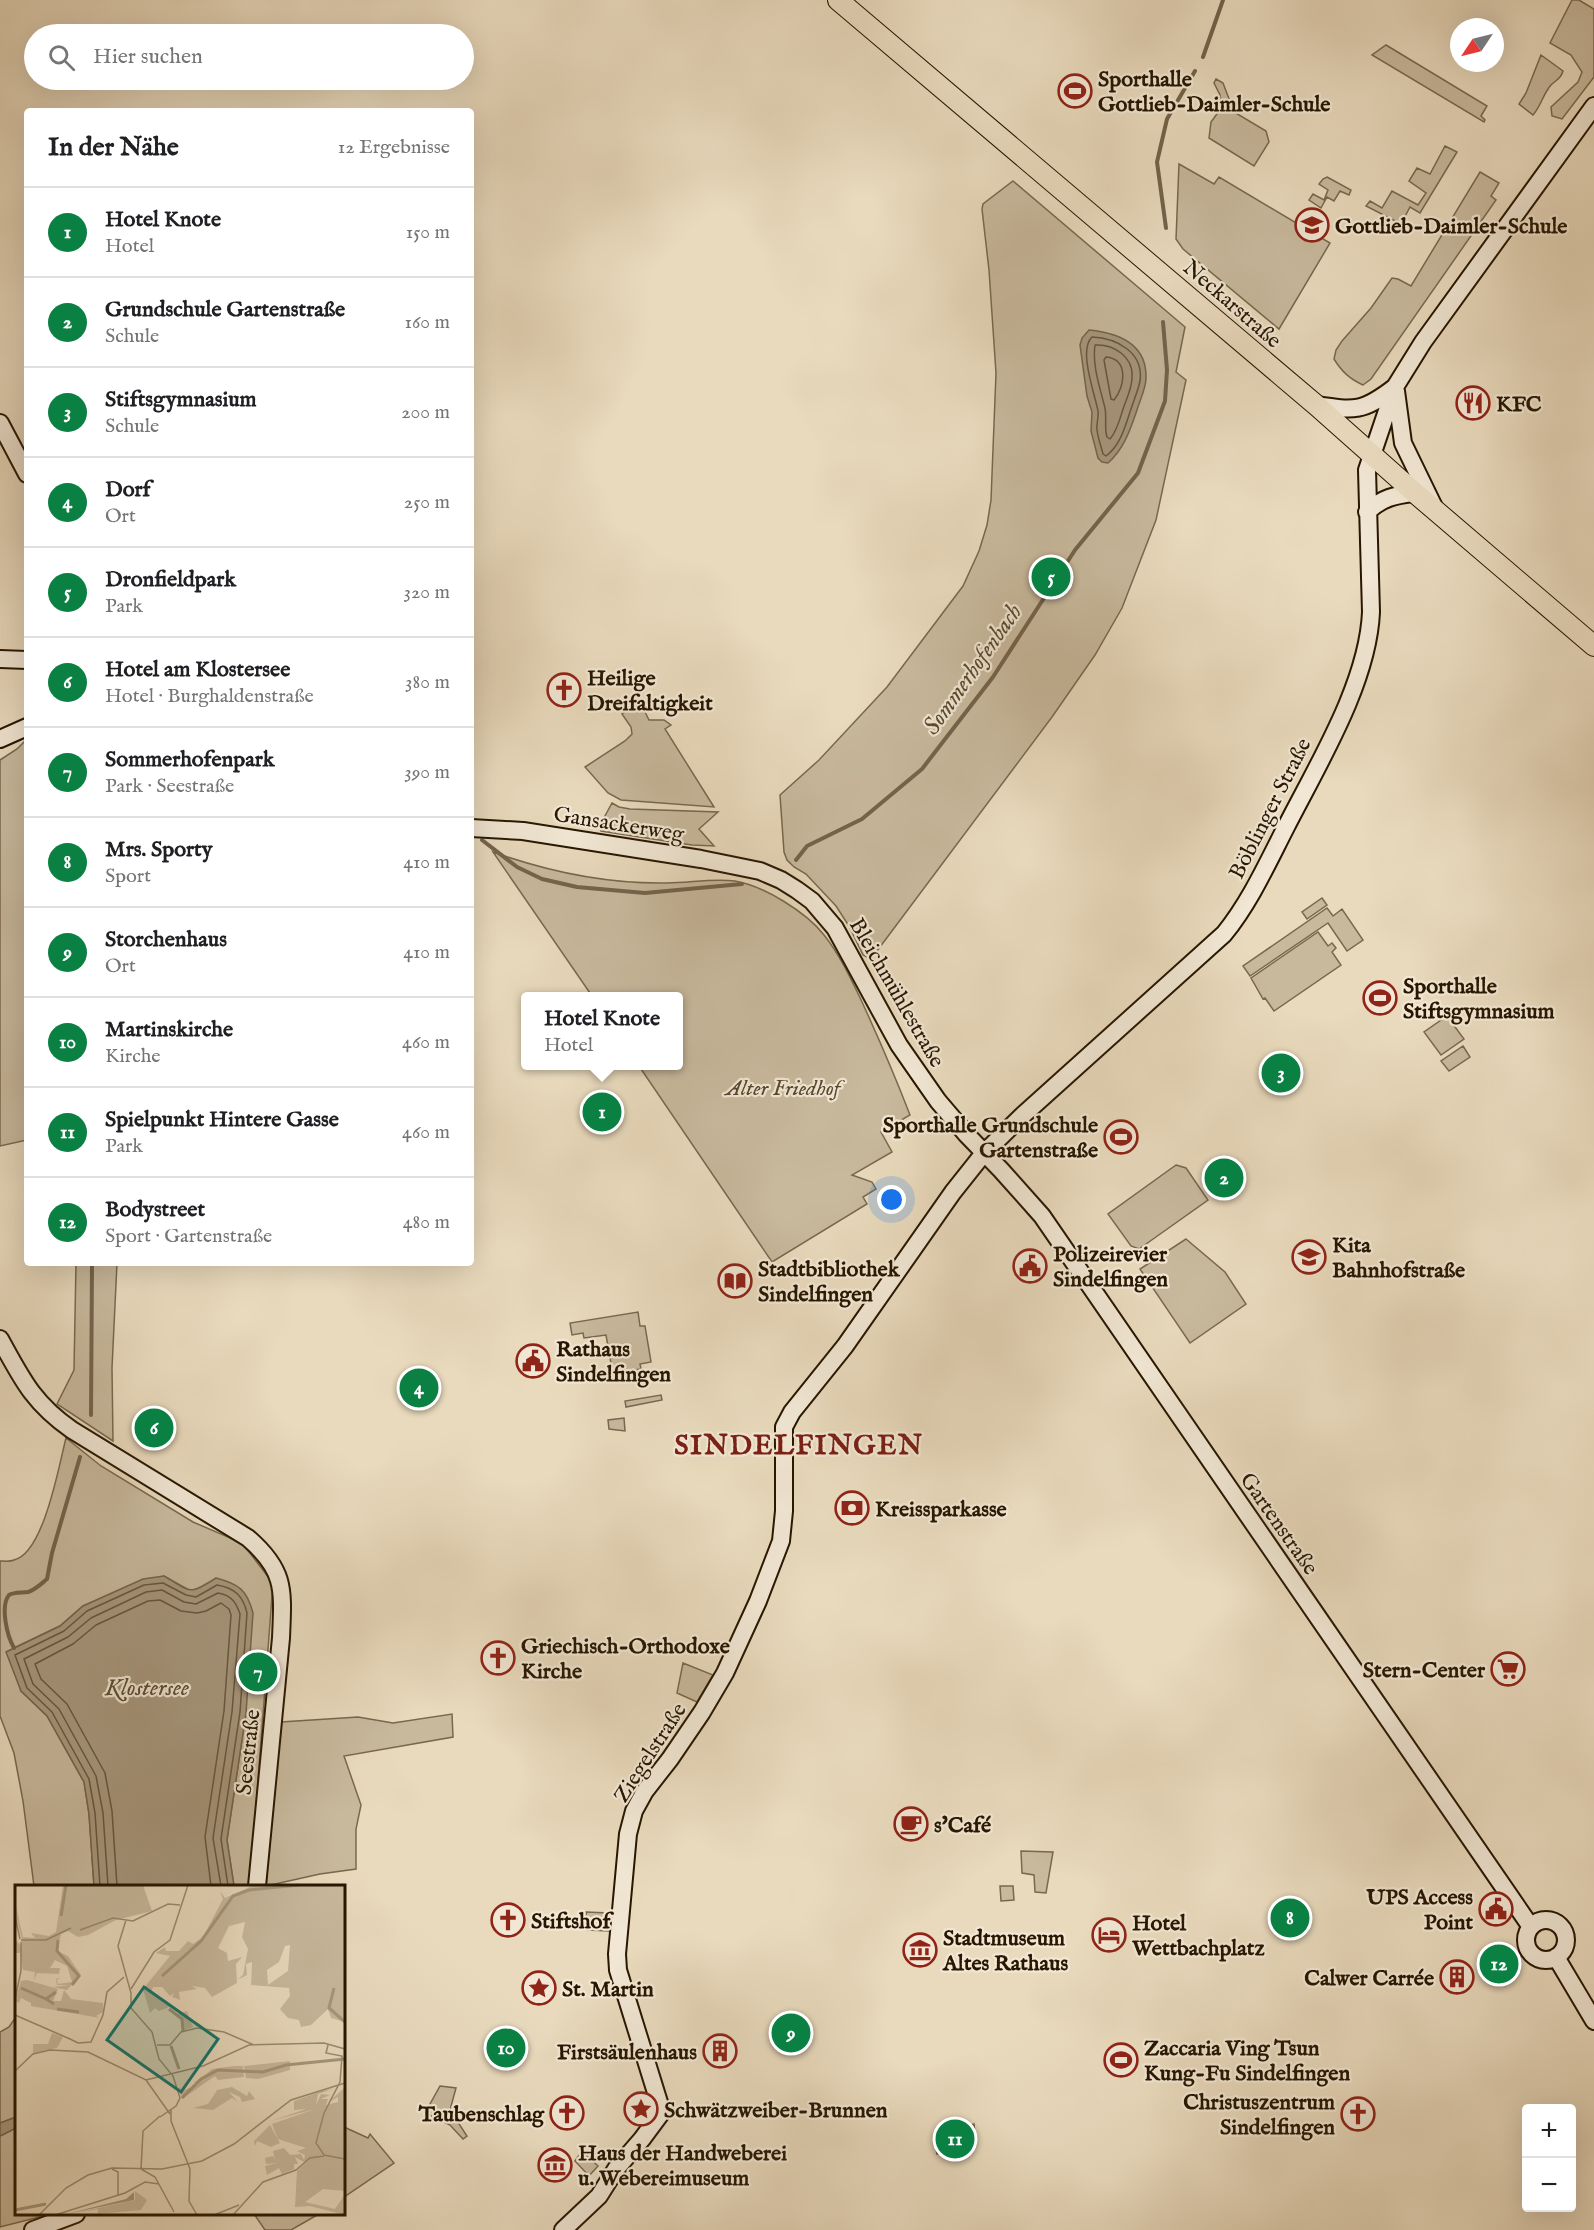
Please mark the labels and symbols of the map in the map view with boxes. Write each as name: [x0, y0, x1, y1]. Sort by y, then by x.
north arrow: [1450, 18, 1504, 72]
place label: Sporthalle Gottlieb-Daimler-Schule: [1098, 66, 1330, 119]
sports icon: Sporthalle Gottlieb-Daimler-Schule: [1057, 73, 1093, 109]
school or university icon: Gottlieb-Daimler-Schule: [1294, 207, 1330, 243]
place label: Gottlieb-Daimler-Schule: [1335, 213, 1567, 241]
street label: Neckarstraße: [1177, 254, 1287, 355]
restaurant icon: KFC: [1455, 385, 1491, 421]
place label: KFC: [1496, 391, 1542, 419]
pin: 5: [1032, 554, 1070, 600]
water label: Sommerhofenbach: [917, 598, 1030, 741]
place label: Heilige Dreifaltigkeit: [587, 665, 713, 718]
church icon: Heilige Dreifaltigkeit: [546, 672, 582, 708]
street label: Böblinger Straße: [1223, 734, 1318, 884]
street label: Gansackerweg: [552, 801, 687, 849]
street label: Bleichmühlestraße: [842, 913, 950, 1073]
place label: Sporthalle Stiftsgymnasium: [1403, 973, 1555, 1026]
sports icon: Sporthalle Stiftsgymnasium: [1362, 980, 1398, 1016]
pin: 3: [1262, 1050, 1300, 1096]
park label: Alter Friedhof: [724, 1075, 846, 1103]
pin: 1: [582, 1090, 622, 1134]
place label: Sporthalle Grundschule Gartenstraße: [883, 1112, 1098, 1165]
sports icon: Sporthalle Grundschule Gartenstraße: [1103, 1119, 1139, 1155]
pin: 2: [1204, 1156, 1244, 1200]
your location: [877, 1185, 906, 1214]
place label: Kita Bahnhofstraße: [1332, 1232, 1465, 1285]
school or university icon: Kita Bahnhofstraße: [1291, 1239, 1327, 1275]
place label: Polizeirevier Sindelfingen: [1053, 1241, 1168, 1294]
public building icon: Polizeirevier Sindelfingen: [1012, 1248, 1048, 1284]
place label: Stadtbibliothek Sindelfingen: [758, 1256, 901, 1309]
library icon: Stadtbibliothek Sindelfingen: [717, 1263, 753, 1299]
place label: Rathaus Sindelfingen: [556, 1336, 671, 1389]
public building icon: Rathaus Sindelfingen: [515, 1343, 551, 1379]
pin: 4: [400, 1366, 438, 1410]
pin: 6: [134, 1406, 174, 1450]
district label: SINDELFINGEN: [674, 1429, 924, 1464]
street label: Gartenstraße: [1233, 1467, 1324, 1581]
bank icon: Kreissparkasse: [834, 1490, 870, 1526]
place label: Kreissparkasse: [875, 1496, 1007, 1524]
place label: Griechisch-Orthodoxe Kirche: [521, 1633, 730, 1686]
church icon: Griechisch-Orthodoxe Kirche: [480, 1640, 516, 1676]
pin: 7: [238, 1650, 278, 1694]
supermarket icon: Stern-Center: [1490, 1651, 1526, 1687]
place label: Stern-Center: [1363, 1657, 1486, 1685]
water label: Klostersee: [104, 1673, 189, 1704]
street label: Ziegelstraße: [608, 1698, 693, 1808]
street label: Seestraße: [231, 1708, 267, 1796]
cafe icon: s'Café: [893, 1806, 929, 1842]
place label: s'Café: [934, 1812, 991, 1840]
place label: UPS Access Point: [1365, 1884, 1473, 1937]
inset map: [15, 1885, 345, 2215]
public building icon: UPS Access Point: [1478, 1891, 1514, 1927]
pin: 8: [1270, 1896, 1310, 1940]
church icon: Stiftshof: [490, 1902, 526, 1938]
place label: Stiftshof: [531, 1908, 614, 1936]
place label: Hotel Wettbachplatz: [1131, 1910, 1265, 1963]
hotel icon: Hotel Wettbachplatz: [1091, 1917, 1127, 1953]
place label: Stadtmuseum Altes Rathaus: [942, 1925, 1068, 1978]
museum icon: Stadtmuseum Altes Rathaus: [902, 1932, 938, 1968]
pin: 12: [1480, 1942, 1518, 1986]
building icon: Calwer Carrée: [1439, 1959, 1475, 1995]
place label: Calwer Carrée: [1304, 1965, 1434, 1993]
place icon: St. Martin: [521, 1970, 557, 2006]
place label: St. Martin: [562, 1976, 654, 2004]
pin: 9: [772, 2010, 810, 2056]
pin: 10: [486, 2026, 526, 2070]
building icon: Firstsäulenhaus: [702, 2033, 738, 2069]
place label: Zaccaria Ving Tsun Kung-Fu Sindelfingen: [1144, 2035, 1350, 2088]
place label: Firstsäulenhaus: [557, 2039, 697, 2067]
sports icon: Zaccaria Ving Tsun Kung-Fu Sindelfingen: [1103, 2042, 1139, 2078]
place label: Christuszentrum Sindelfingen: [1183, 2089, 1335, 2142]
place icon: Schwätzweiber-Brunnen: [623, 2091, 659, 2127]
church icon: Taubenschlag: [549, 2095, 585, 2131]
church icon: Christuszentrum Sindelfingen: [1340, 2096, 1376, 2132]
place label: Schwätzweiber-Brunnen: [664, 2097, 888, 2125]
place label: Taubenschlag: [418, 2101, 545, 2129]
pin: 11: [936, 2116, 974, 2162]
place label: Haus der Handweberei u. Webereimuseum: [578, 2140, 787, 2193]
museum icon: Haus der Handweberei u. Webereimuseum: [537, 2147, 573, 2183]

